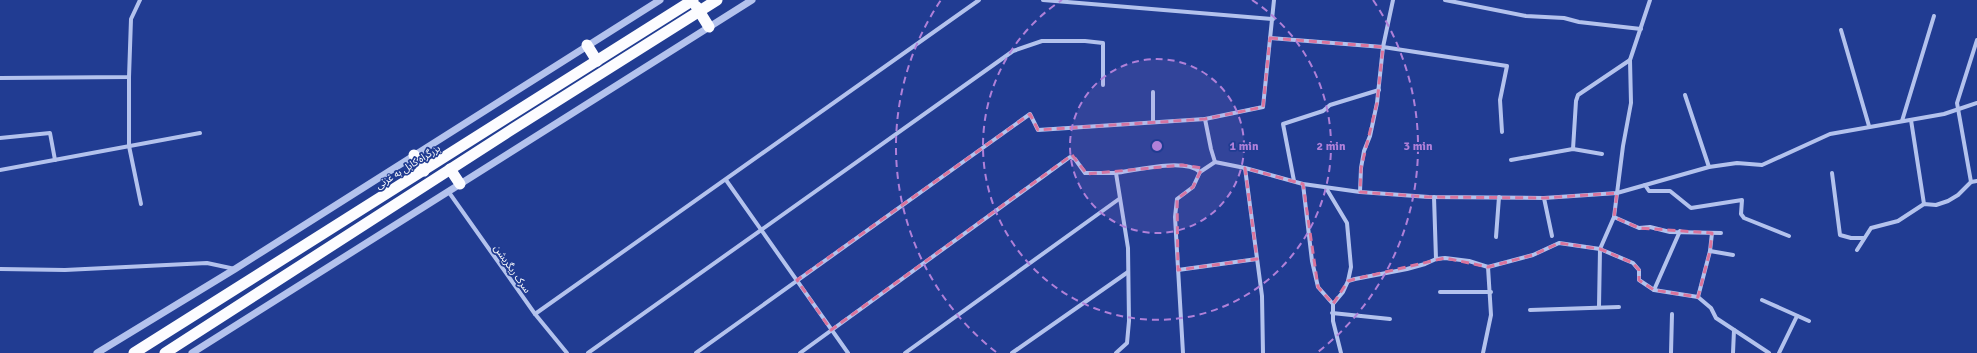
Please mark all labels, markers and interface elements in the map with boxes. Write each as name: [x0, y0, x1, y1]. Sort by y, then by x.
centre of rings: [1150, 139, 1164, 153]
text: 1 min: [1230, 139, 1259, 154]
text: 2 min: [1317, 139, 1346, 154]
text: 3 min: [1404, 139, 1433, 154]
street label: بزرگراه کابل به غزنی: [373, 142, 443, 192]
street label: سرک ریگریشن: [491, 243, 533, 296]

